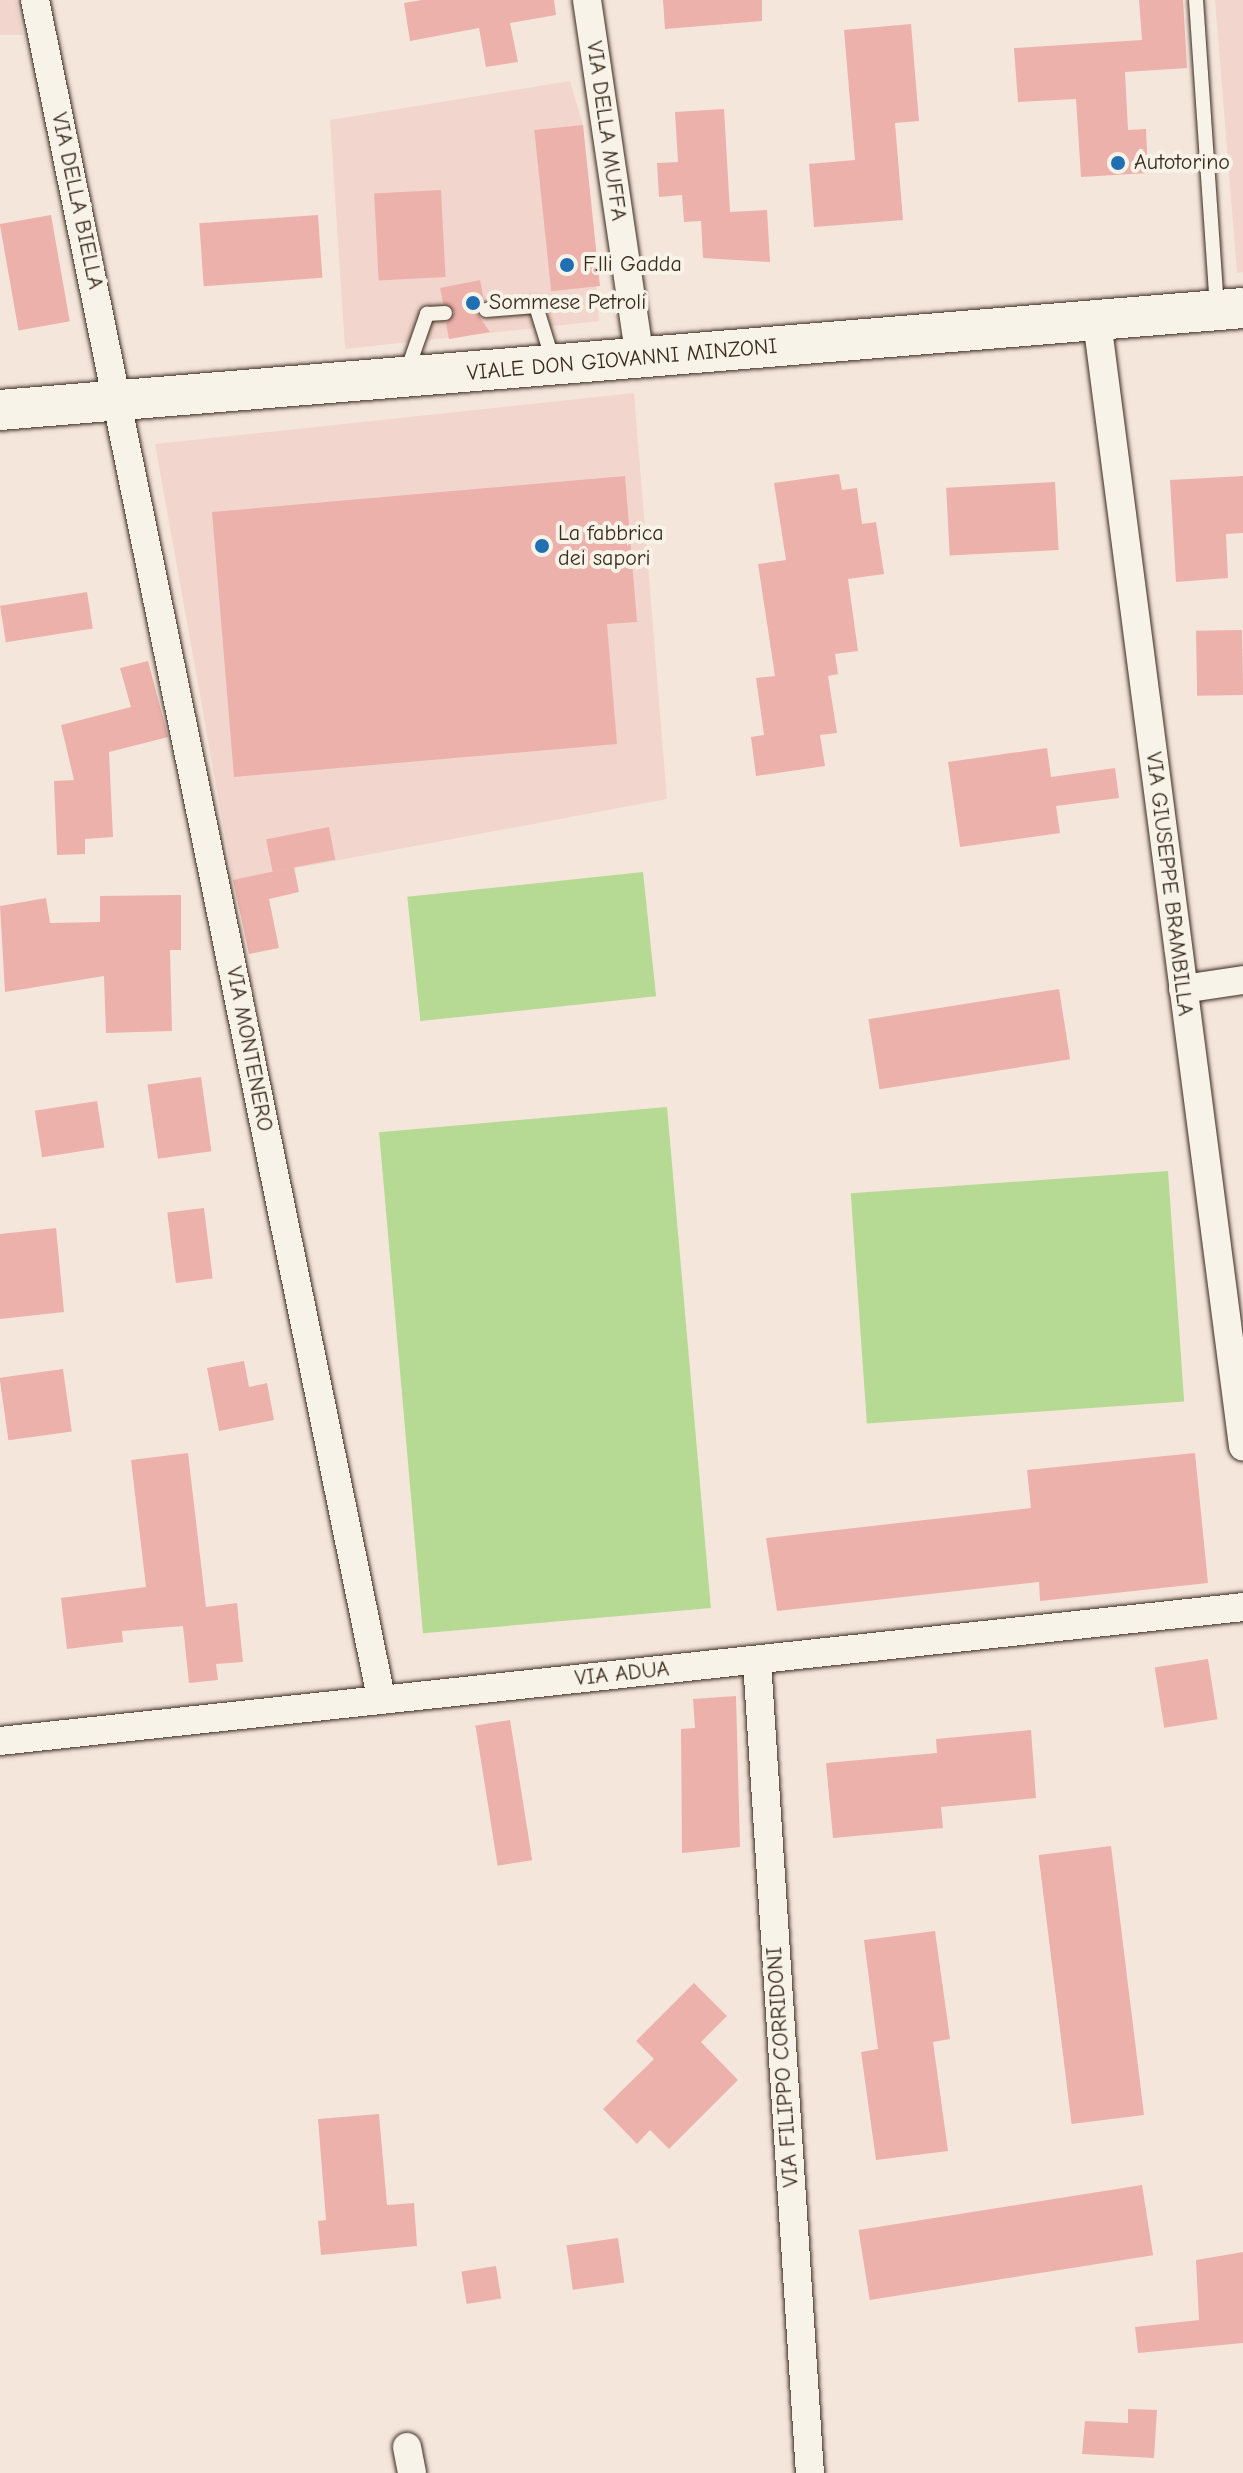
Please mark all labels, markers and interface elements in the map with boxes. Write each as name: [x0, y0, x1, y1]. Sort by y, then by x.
street label: VIA DELLA MUFFA: [580, 39, 632, 223]
street label: VIA DELLA BIELLA: [45, 110, 109, 292]
place label: Autotorino: [1134, 150, 1230, 176]
marker: Autotorino: [1109, 154, 1127, 172]
place label: F.lli Gadda: [583, 252, 682, 278]
marker: F.lli Gadda: [558, 256, 576, 274]
place label: Sommese Petroli: [489, 290, 646, 316]
marker: Sommese Petroli: [464, 294, 482, 312]
street label: VIALE DON GIOVANNI MINZONI: [466, 333, 778, 387]
place label: La fabbrica dei sapori: [558, 520, 664, 572]
marker: La fabbrica dei sapori: [533, 537, 551, 555]
street label: VIA GIUSEPPE BRAMBILLA: [1140, 750, 1198, 1018]
street label: VIA MONTENERO: [220, 964, 278, 1134]
street label: VIA ADUA: [573, 1656, 671, 1692]
street label: VIA FILIPPO CORRIDONI: [761, 1946, 805, 2188]

